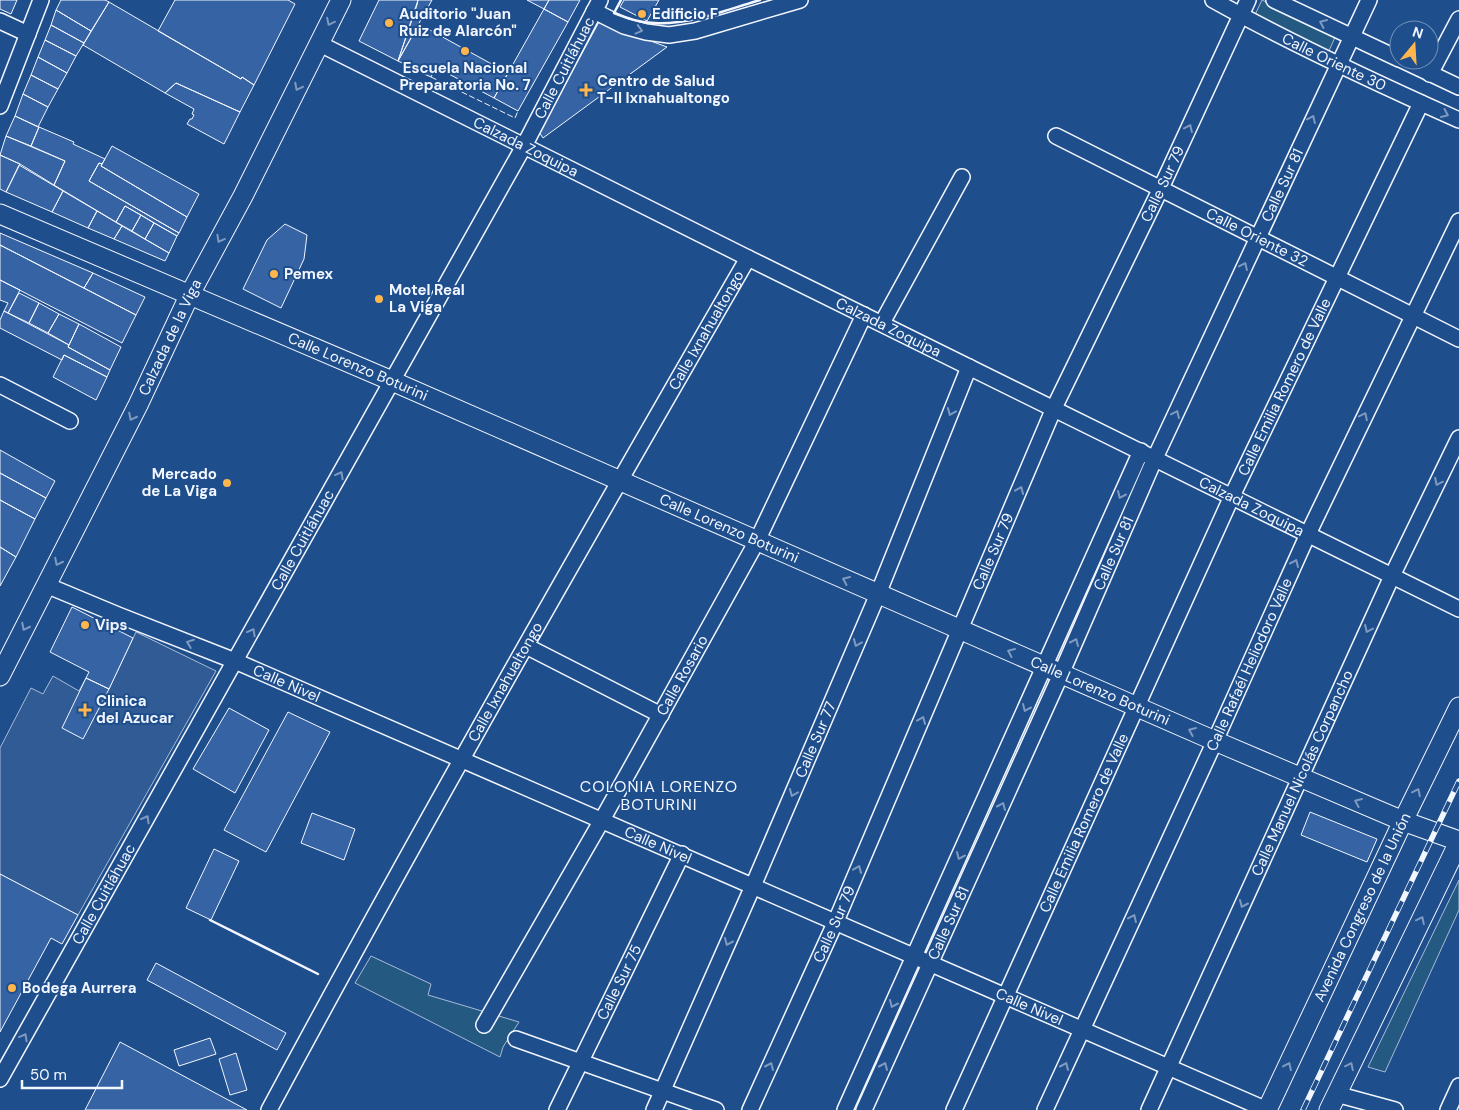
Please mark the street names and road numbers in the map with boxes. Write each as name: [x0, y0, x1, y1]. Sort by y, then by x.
street label: Calle Cuitláhuac: [530, 13, 599, 123]
street label: Calle Oriente 30: [1278, 28, 1389, 96]
street label: Calzada Zoquipa: [470, 112, 582, 182]
street label: Calle Sur 79: [1136, 143, 1189, 225]
street label: Calle Sur 81: [1257, 145, 1308, 225]
street label: Calle Oriente 32: [1202, 203, 1311, 271]
street label: Calle Ixnahualtongo: [664, 267, 749, 394]
street label: Calzada de la Viga: [134, 276, 206, 399]
street label: Calzada Zoquipa: [832, 293, 944, 362]
street label: Calle Emilia Romero de Valle: [1233, 295, 1336, 479]
street label: Calle Lorenzo Boturini: [285, 328, 431, 405]
street label: Calzada Zoquipa: [1195, 472, 1308, 541]
street label: Calle Cuitláhuac: [266, 486, 339, 594]
street label: Calle Lorenzo Boturini: [656, 489, 802, 568]
street label: Calle Sur 79: [968, 510, 1018, 593]
street label: Calle Sur 81: [1089, 513, 1138, 593]
street label: Calle Rafaél Heliodoro Valle: [1202, 575, 1297, 754]
street label: Calle Ixnahualtongo: [463, 618, 547, 746]
street label: Calle Rosario: [652, 631, 713, 719]
street label: Calle Lorenzo Boturini: [1027, 651, 1173, 730]
street label: Calle Nivel: [250, 660, 323, 707]
street label: Calle Manuel Nicolás Corpancho: [1247, 667, 1358, 879]
street label: Calle Sur 77: [790, 699, 841, 781]
street label: Calle Emilia Romero de Valle: [1035, 730, 1133, 916]
street label: Avenida Congreso de la Unión: [1309, 809, 1416, 1005]
street label: Calle Nivel: [621, 822, 695, 868]
street label: Calle Cuitláhuac: [68, 840, 140, 948]
street label: Calle Sur 79: [808, 883, 860, 966]
street label: Calle Sur 81: [923, 883, 974, 963]
street label: Calle Sur 75: [592, 941, 646, 1024]
street label: Calle Nivel: [993, 983, 1066, 1030]

